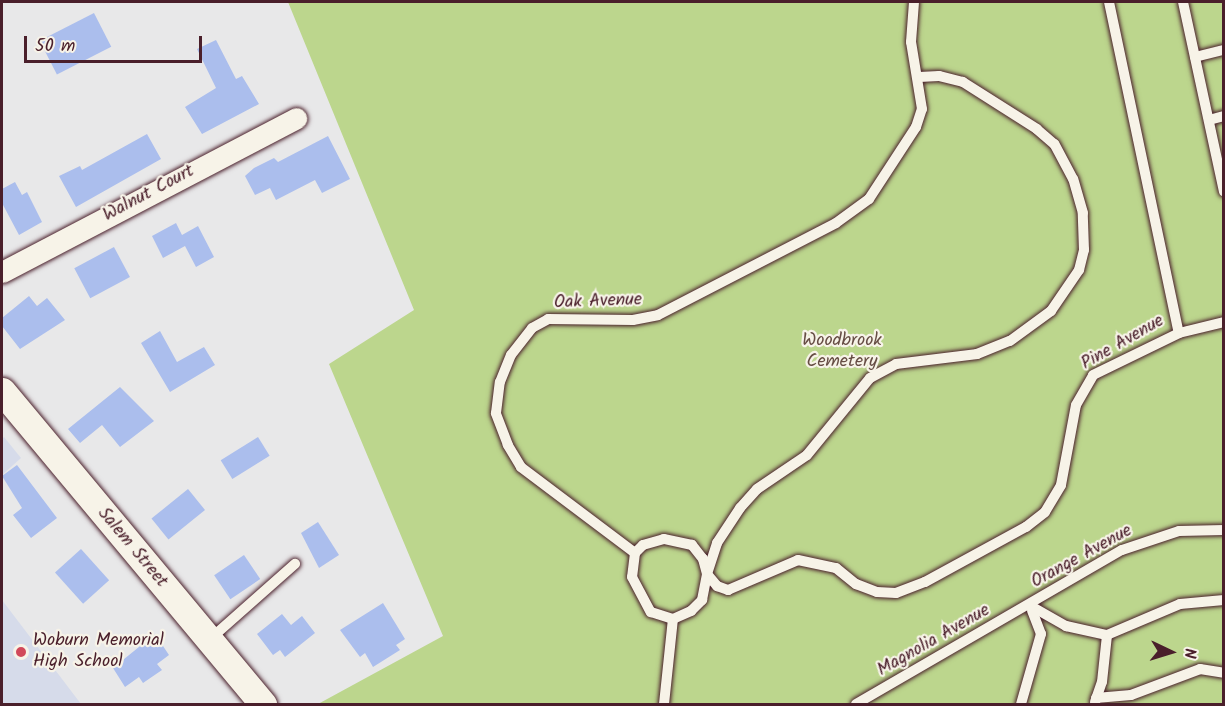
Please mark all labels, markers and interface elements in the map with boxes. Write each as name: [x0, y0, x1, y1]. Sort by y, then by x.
scale bar: [27, 24, 206, 62]
text: 50 m: [35, 32, 75, 61]
street label: Walnut Court: [100, 161, 198, 227]
street label: Oak Avenue: [554, 290, 642, 314]
street label: Pine Avenue: [1078, 311, 1168, 375]
park label: Woodbrook Cemetery: [802, 331, 882, 374]
street label: Salem Street: [92, 504, 172, 592]
street label: Orange Avenue: [1028, 520, 1136, 594]
street label: Magnolia Avenue: [874, 600, 994, 682]
north arrow: [1141, 622, 1201, 682]
place label: Woburn Memorial High School: [33, 631, 164, 674]
marker: Woburn Memorial High School: [14, 645, 28, 659]
text: N: [1177, 647, 1202, 659]

